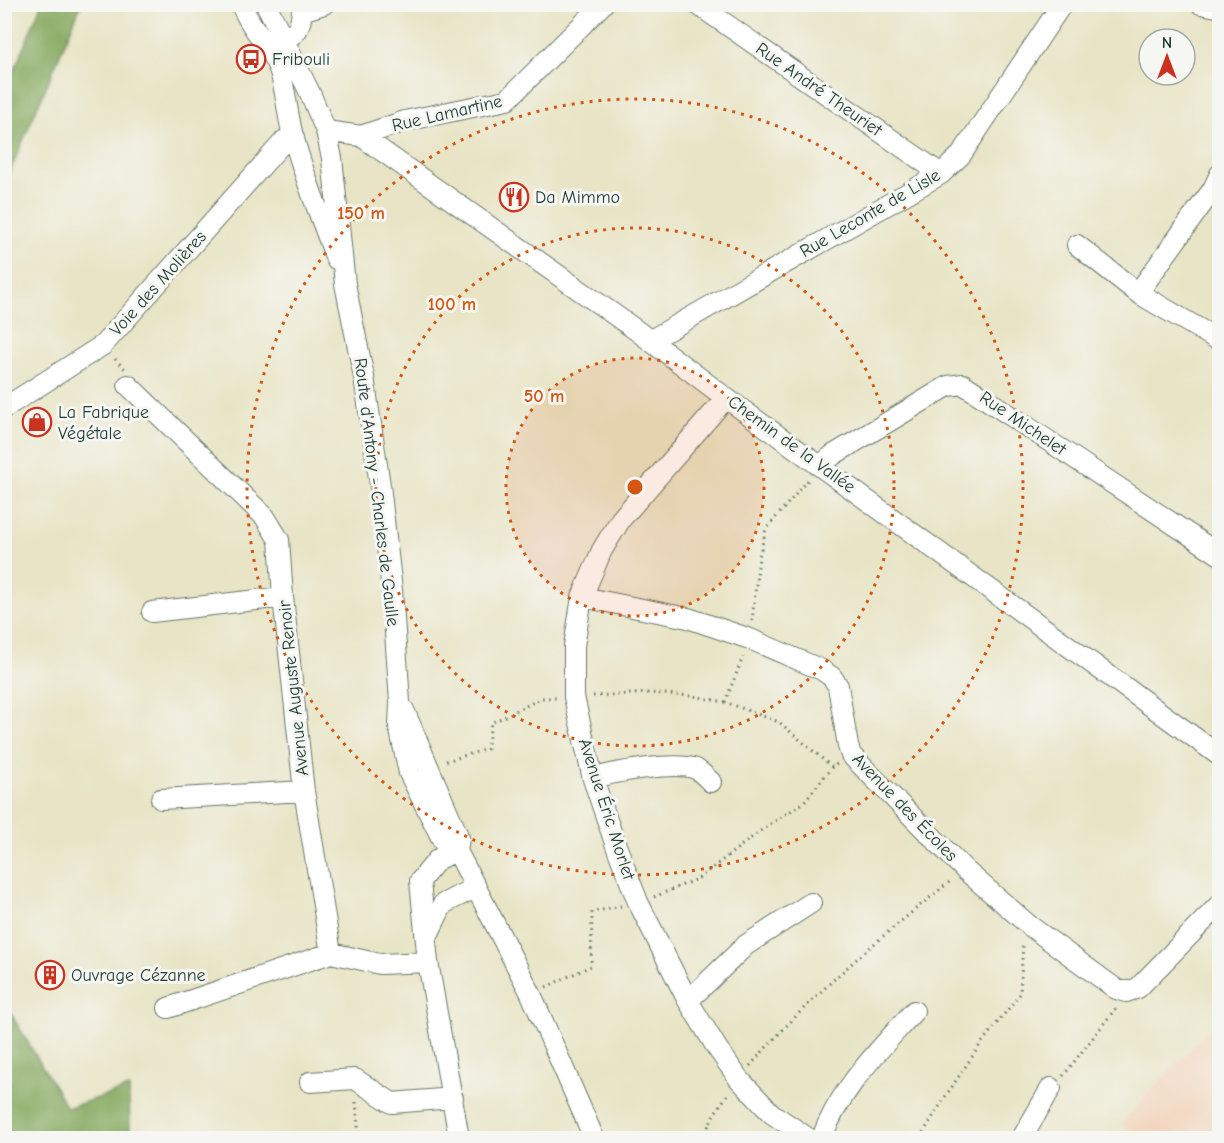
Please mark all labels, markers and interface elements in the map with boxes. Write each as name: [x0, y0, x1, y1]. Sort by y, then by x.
north arrow: [1137, 27, 1197, 87]
text: N: [1162, 34, 1172, 52]
street label: Rue André Theuriet: [752, 38, 887, 141]
bus stop icon: Fribouli: [235, 43, 267, 75]
place label: Fribouli: [272, 49, 330, 70]
street label: Rue Lamartine: [390, 91, 504, 136]
street label: Rue Leconte de Lisle: [796, 165, 944, 262]
restaurant icon: Da Mimmo: [498, 181, 530, 213]
place label: Da Mimmo: [535, 187, 620, 208]
text: 150 m: [337, 203, 385, 224]
street label: Voie des Molières: [106, 226, 211, 340]
text: 100 m: [428, 294, 476, 315]
street label: Route d'Antony - Charles de Gaulle: [350, 357, 403, 627]
text: 50 m: [524, 386, 564, 407]
street label: Rue Michelet: [976, 387, 1071, 460]
street label: Chemin de la Vallée: [724, 391, 859, 498]
place label: La Fabrique Végétale: [58, 402, 149, 444]
shop icon: La Fabrique Végétale: [21, 406, 53, 438]
centre of rings: [625, 477, 645, 497]
street label: Avenue Auguste Renoir: [274, 598, 313, 777]
street label: Avenue Éric Morlet: [574, 735, 641, 883]
street label: Avenue des Écoles: [848, 748, 962, 866]
building icon: Ouvrage Cézanne: [34, 959, 66, 991]
place label: Ouvrage Cézanne: [71, 965, 206, 986]

